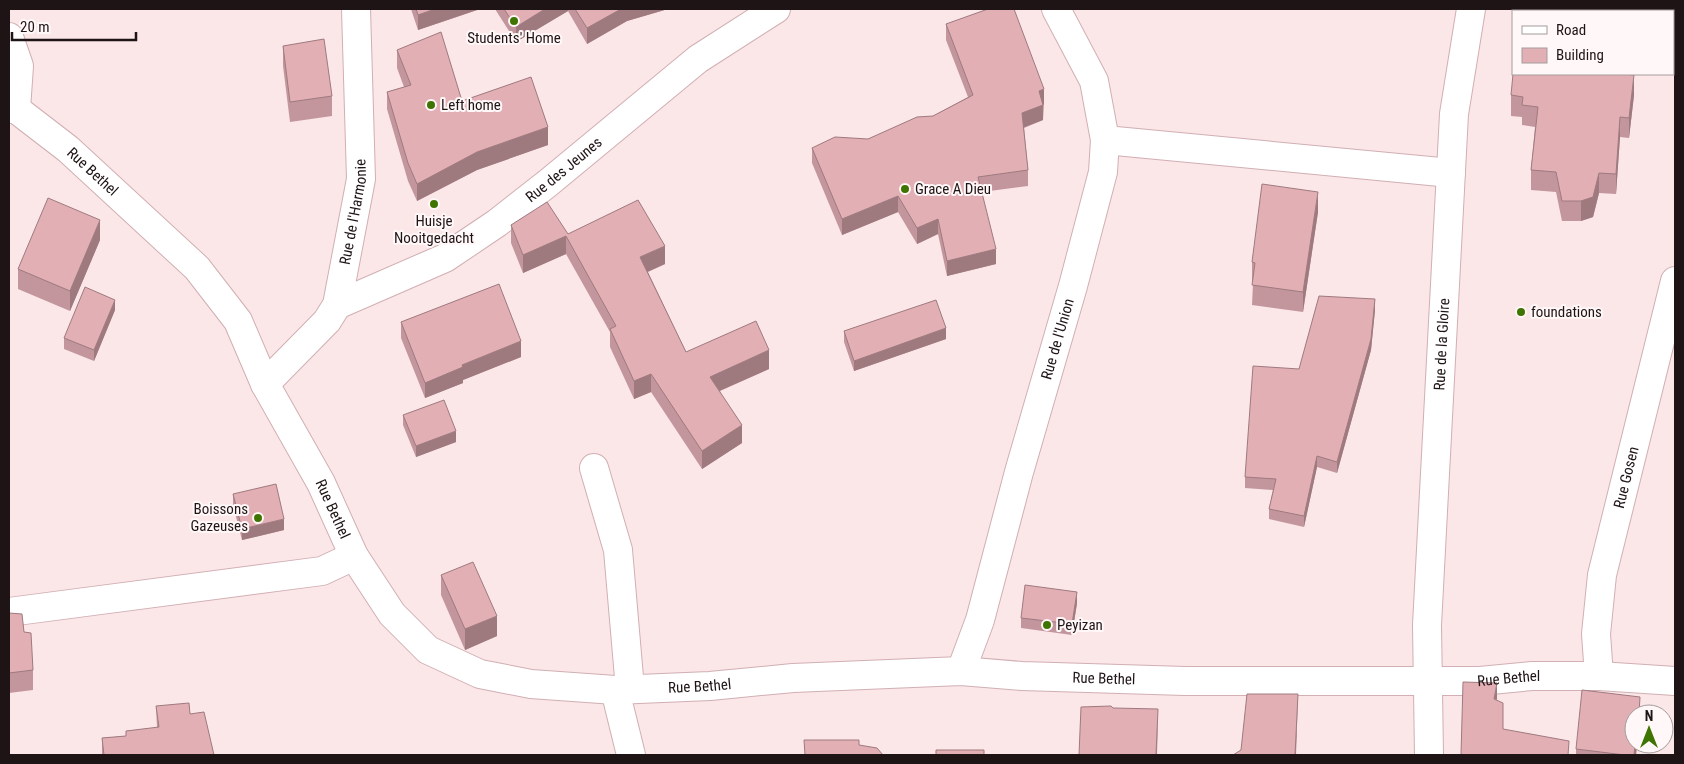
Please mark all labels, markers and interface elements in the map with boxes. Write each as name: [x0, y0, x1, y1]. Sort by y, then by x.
scale bar: [12, 10, 136, 42]
legend: [1512, 10, 1674, 75]
marker: Students' Home: [508, 15, 520, 27]
text: 20 m: [20, 18, 50, 36]
text: Road: [1556, 21, 1586, 39]
place label: Students' Home: [467, 29, 561, 47]
text: Building: [1556, 46, 1604, 64]
place label: Left home: [441, 96, 501, 114]
marker: Left home: [425, 99, 437, 111]
street label: Rue des Jeunes: [522, 133, 606, 206]
street label: Rue Bethel: [63, 144, 122, 200]
street label: Rue de l'Harmonie: [336, 159, 370, 266]
place label: Grace A Dieu: [915, 180, 991, 198]
marker: Grace A Dieu: [899, 183, 911, 195]
marker: Huisje Nooitgedacht: [428, 198, 440, 210]
place label: Huisje Nooitgedacht: [394, 212, 474, 247]
street label: Rue de l'Union: [1037, 296, 1078, 382]
street label: Rue de la Gloire: [1430, 298, 1453, 391]
place label: foundations: [1531, 303, 1602, 321]
marker: foundations: [1515, 306, 1527, 318]
street label: Rue Gosen: [1610, 445, 1643, 510]
street label: Rue Bethel: [312, 477, 354, 542]
place label: Boissons Gazeuses: [190, 500, 248, 535]
marker: Boissons Gazeuses: [252, 512, 264, 524]
place label: Peyizan: [1057, 616, 1103, 634]
marker: Peyizan: [1041, 619, 1053, 631]
street label: Rue Bethel: [1476, 667, 1540, 690]
street label: Rue Bethel: [1072, 669, 1136, 688]
street label: Rue Bethel: [668, 675, 732, 697]
north arrow: [1624, 704, 1674, 754]
text: N: [1645, 708, 1653, 724]

